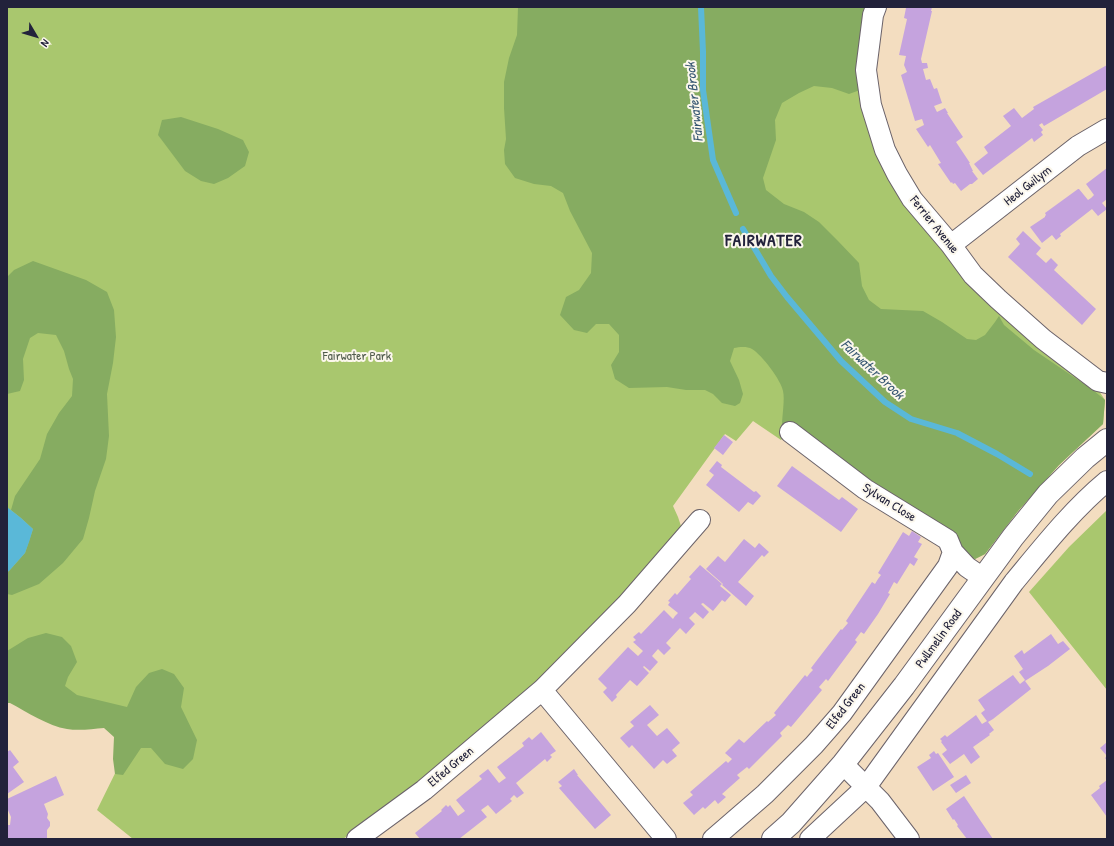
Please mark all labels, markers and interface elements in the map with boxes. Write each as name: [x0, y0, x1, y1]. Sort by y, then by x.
north arrow: [16, 16, 56, 56]
text: N: [38, 37, 53, 50]
water label: Fairwater Brook: [682, 61, 708, 143]
street label: Heol Gwilym: [1001, 163, 1055, 209]
street label: Ferrier Avenue: [906, 193, 962, 257]
district label: FAIRWATER: [725, 231, 803, 251]
water label: Fairwater Brook: [837, 337, 907, 403]
park label: Fairwater Park: [323, 349, 391, 365]
street label: Sylvan Close: [859, 480, 919, 526]
street label: Pwllmelin Road: [913, 607, 965, 671]
street label: Elfed Green: [823, 680, 869, 732]
street label: Elfed Green: [425, 743, 477, 791]

